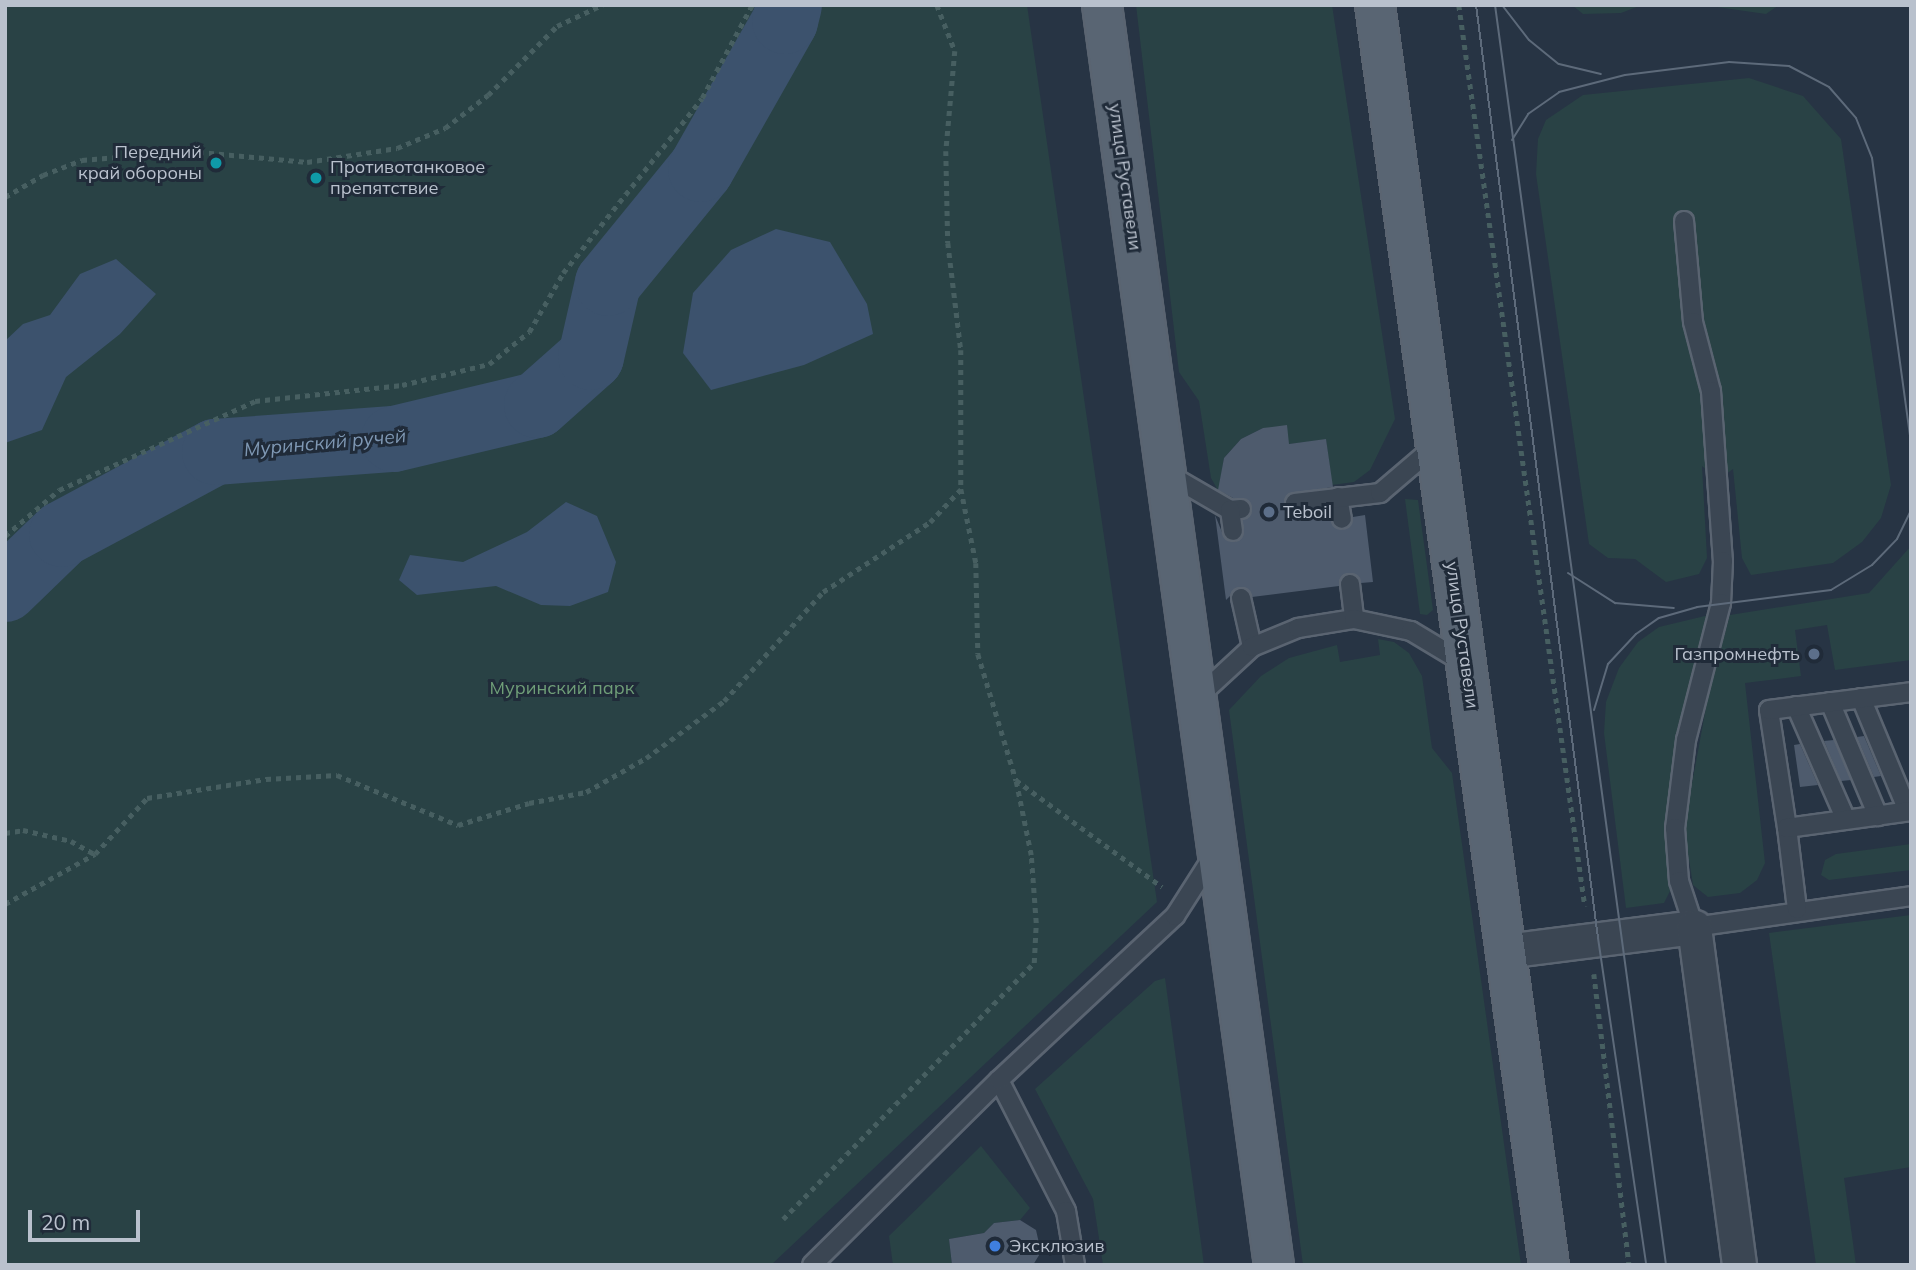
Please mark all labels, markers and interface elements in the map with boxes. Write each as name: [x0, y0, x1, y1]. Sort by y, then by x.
street label: улица Руставели: [1104, 102, 1146, 252]
place label: Передний край обороны: [78, 142, 202, 184]
marker: Передний край обороны: [208, 155, 224, 171]
place label: Противотанковое препятствие: [330, 157, 485, 200]
marker: Противотанковое препятствие: [308, 170, 324, 186]
water label: Муринский ручей: [243, 425, 407, 461]
place label: Teboil: [1283, 501, 1332, 523]
marker: Teboil: [1261, 504, 1277, 520]
street label: улица Руставели: [1441, 560, 1483, 710]
place label: Газпромнефть: [1675, 643, 1800, 665]
marker: Газпромнефть: [1806, 646, 1822, 662]
park label: Муринский парк: [490, 677, 634, 699]
scale bar: [32, 1196, 144, 1240]
text: 20 m: [41, 1209, 90, 1235]
place label: Эксклюзив: [1009, 1235, 1105, 1257]
marker: Эксклюзив: [987, 1238, 1003, 1254]

